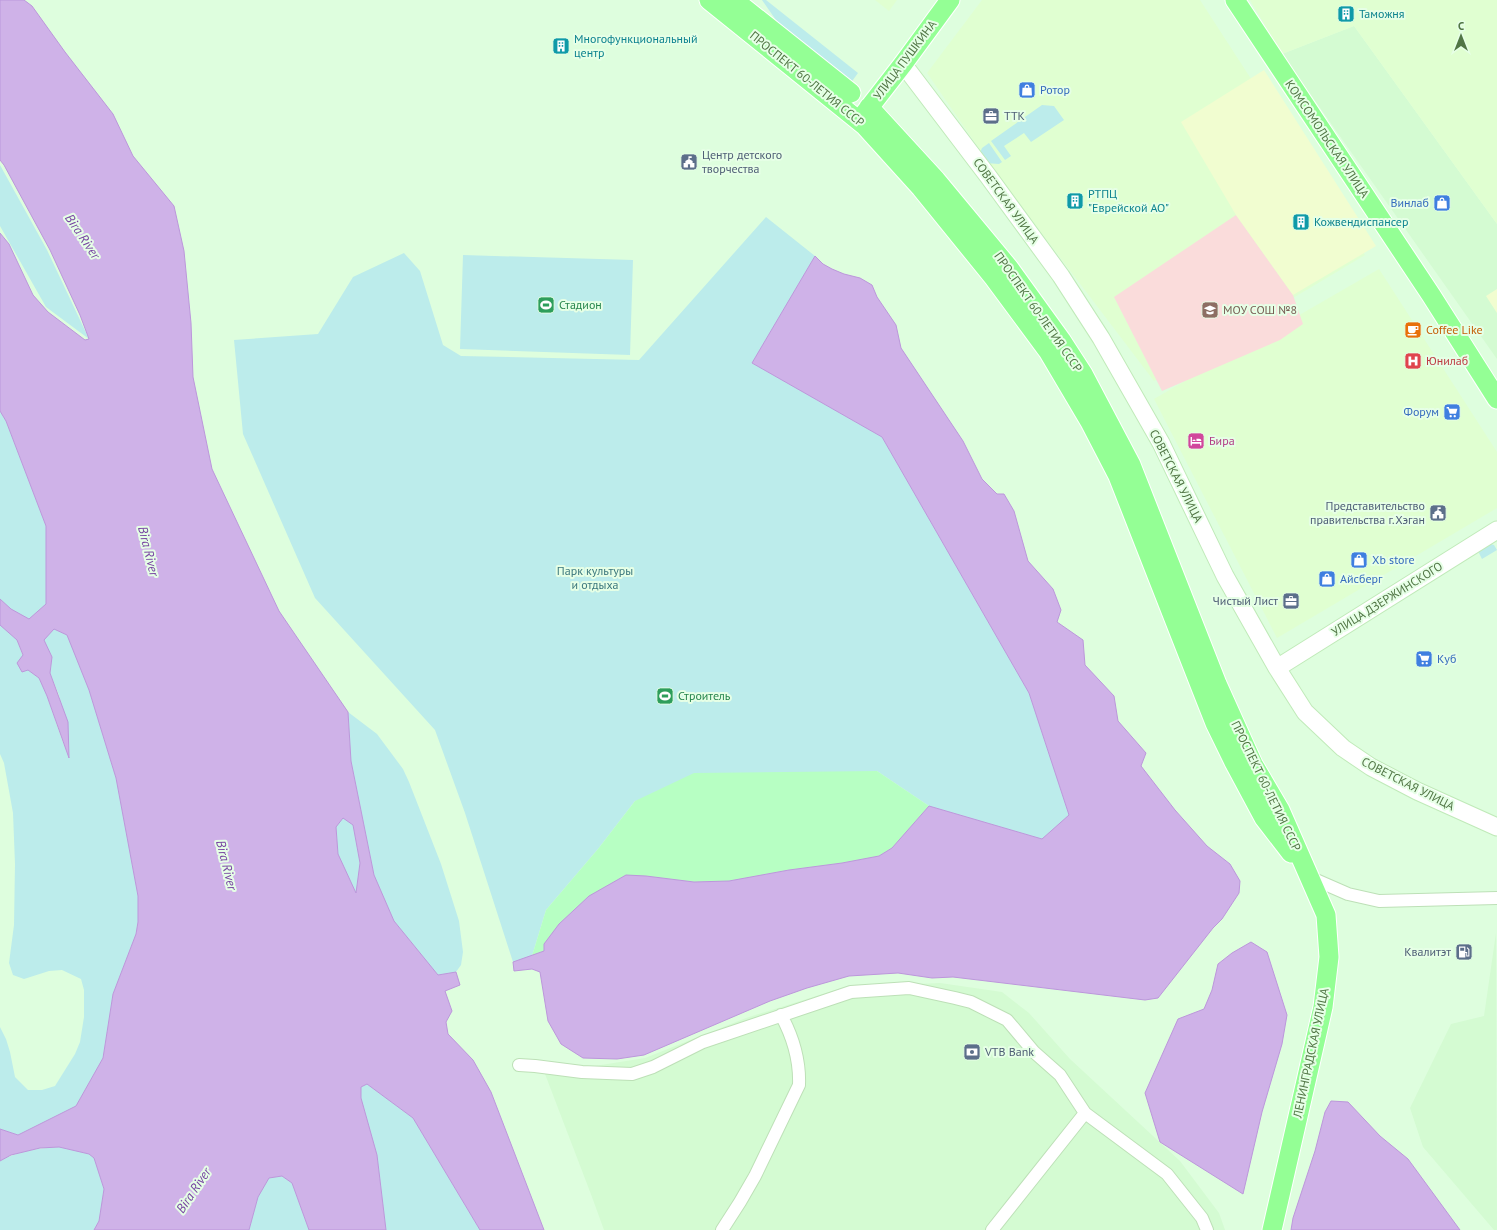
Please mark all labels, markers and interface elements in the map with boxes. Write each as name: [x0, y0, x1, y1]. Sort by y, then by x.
building icon: Таможня: [1336, 4, 1356, 24]
place label: Таможня: [1359, 6, 1404, 21]
north arrow: [1441, 16, 1481, 56]
street label: УЛИЦА ПУШКИНА: [870, 17, 939, 102]
text: С: [1458, 19, 1464, 33]
street label: ПРОСПЕКТ 60-ЛЕТИЯ СССР: [747, 28, 868, 130]
place label: Многофункциональный центр: [574, 31, 697, 60]
building icon: Многофункциональный центр: [551, 36, 571, 56]
street label: КОМСОМОЛЬСКАЯ УЛИЦА: [1282, 77, 1373, 201]
shop icon: Ротор: [1017, 80, 1037, 100]
place label: Ротор: [1040, 82, 1070, 97]
office icon: ТТК: [981, 106, 1001, 126]
place label: ТТК: [1004, 108, 1025, 123]
place label: Центр детского творчества: [702, 147, 782, 176]
public building icon: Центр детского творчества: [679, 152, 699, 172]
street label: СОВЕТСКАЯ УЛИЦА: [970, 155, 1043, 247]
place label: РТПЦ "Еврейской АО": [1088, 186, 1169, 215]
building icon: РТПЦ "Еврейской АО": [1065, 191, 1085, 211]
shop icon: Винлаб: [1432, 193, 1452, 213]
place label: Винлаб: [1391, 195, 1429, 210]
water label: Bira River: [61, 210, 104, 263]
building icon: Кожвендиспансер: [1291, 212, 1311, 232]
place label: Кожвендиспансер: [1314, 214, 1408, 229]
street label: ПРОСПЕКТ 60-ЛЕТИЯ СССР: [991, 249, 1086, 375]
sports icon: Стадион: [536, 295, 556, 315]
place label: Стадион: [559, 297, 602, 312]
school or university icon: МОУ СОШ №8: [1200, 300, 1220, 320]
place label: МОУ СОШ №8: [1223, 302, 1297, 317]
cafe icon: Coffee Like: [1403, 320, 1423, 340]
place label: Coffee Like: [1426, 322, 1483, 337]
hospital icon: Юнилаб: [1403, 351, 1423, 371]
place label: Юнилаб: [1426, 353, 1468, 368]
supermarket icon: Форум: [1442, 402, 1462, 422]
place label: Форум: [1404, 404, 1439, 419]
street label: СОВЕТСКАЯ УЛИЦА: [1147, 427, 1206, 525]
hotel icon: Бира: [1186, 431, 1206, 451]
place label: Бира: [1209, 433, 1235, 448]
place label: Представительство правительства г.Хэган: [1310, 498, 1425, 527]
public building icon: Представительство правительства г.Хэган: [1428, 503, 1448, 523]
water label: Bira River: [134, 524, 163, 579]
shop icon: Xb store: [1349, 550, 1369, 570]
place label: Xb store: [1372, 552, 1415, 567]
street label: УЛИЦА ДЗЕРЖИНСКОГО: [1328, 558, 1445, 639]
park label: Парк культуры и отдыха: [557, 563, 633, 592]
shop icon: Айсберг: [1317, 569, 1337, 589]
place label: Айсберг: [1340, 571, 1383, 586]
office icon: Чистый Лист: [1281, 591, 1301, 611]
place label: Чистый Лист: [1213, 593, 1278, 608]
supermarket icon: Куб: [1414, 649, 1434, 669]
place label: Куб: [1437, 651, 1456, 666]
sports icon: Строитель: [655, 686, 675, 706]
place label: Строитель: [678, 688, 731, 703]
street label: ПРОСПЕКТ 60-ЛЕТИЯ СССР: [1228, 718, 1305, 854]
street label: СОВЕТСКАЯ УЛИЦА: [1359, 754, 1457, 813]
water label: Bira River: [212, 838, 241, 893]
fuel station icon: Квалитэт: [1454, 942, 1474, 962]
place label: Квалитэт: [1404, 944, 1451, 959]
street label: ЛЕНИНГРАДСКАЯ УЛИЦА: [1289, 987, 1332, 1120]
bank icon: VTB Bank: [962, 1042, 982, 1062]
place label: VTB Bank: [984, 1044, 1034, 1059]
water label: Bira River: [172, 1164, 215, 1216]

